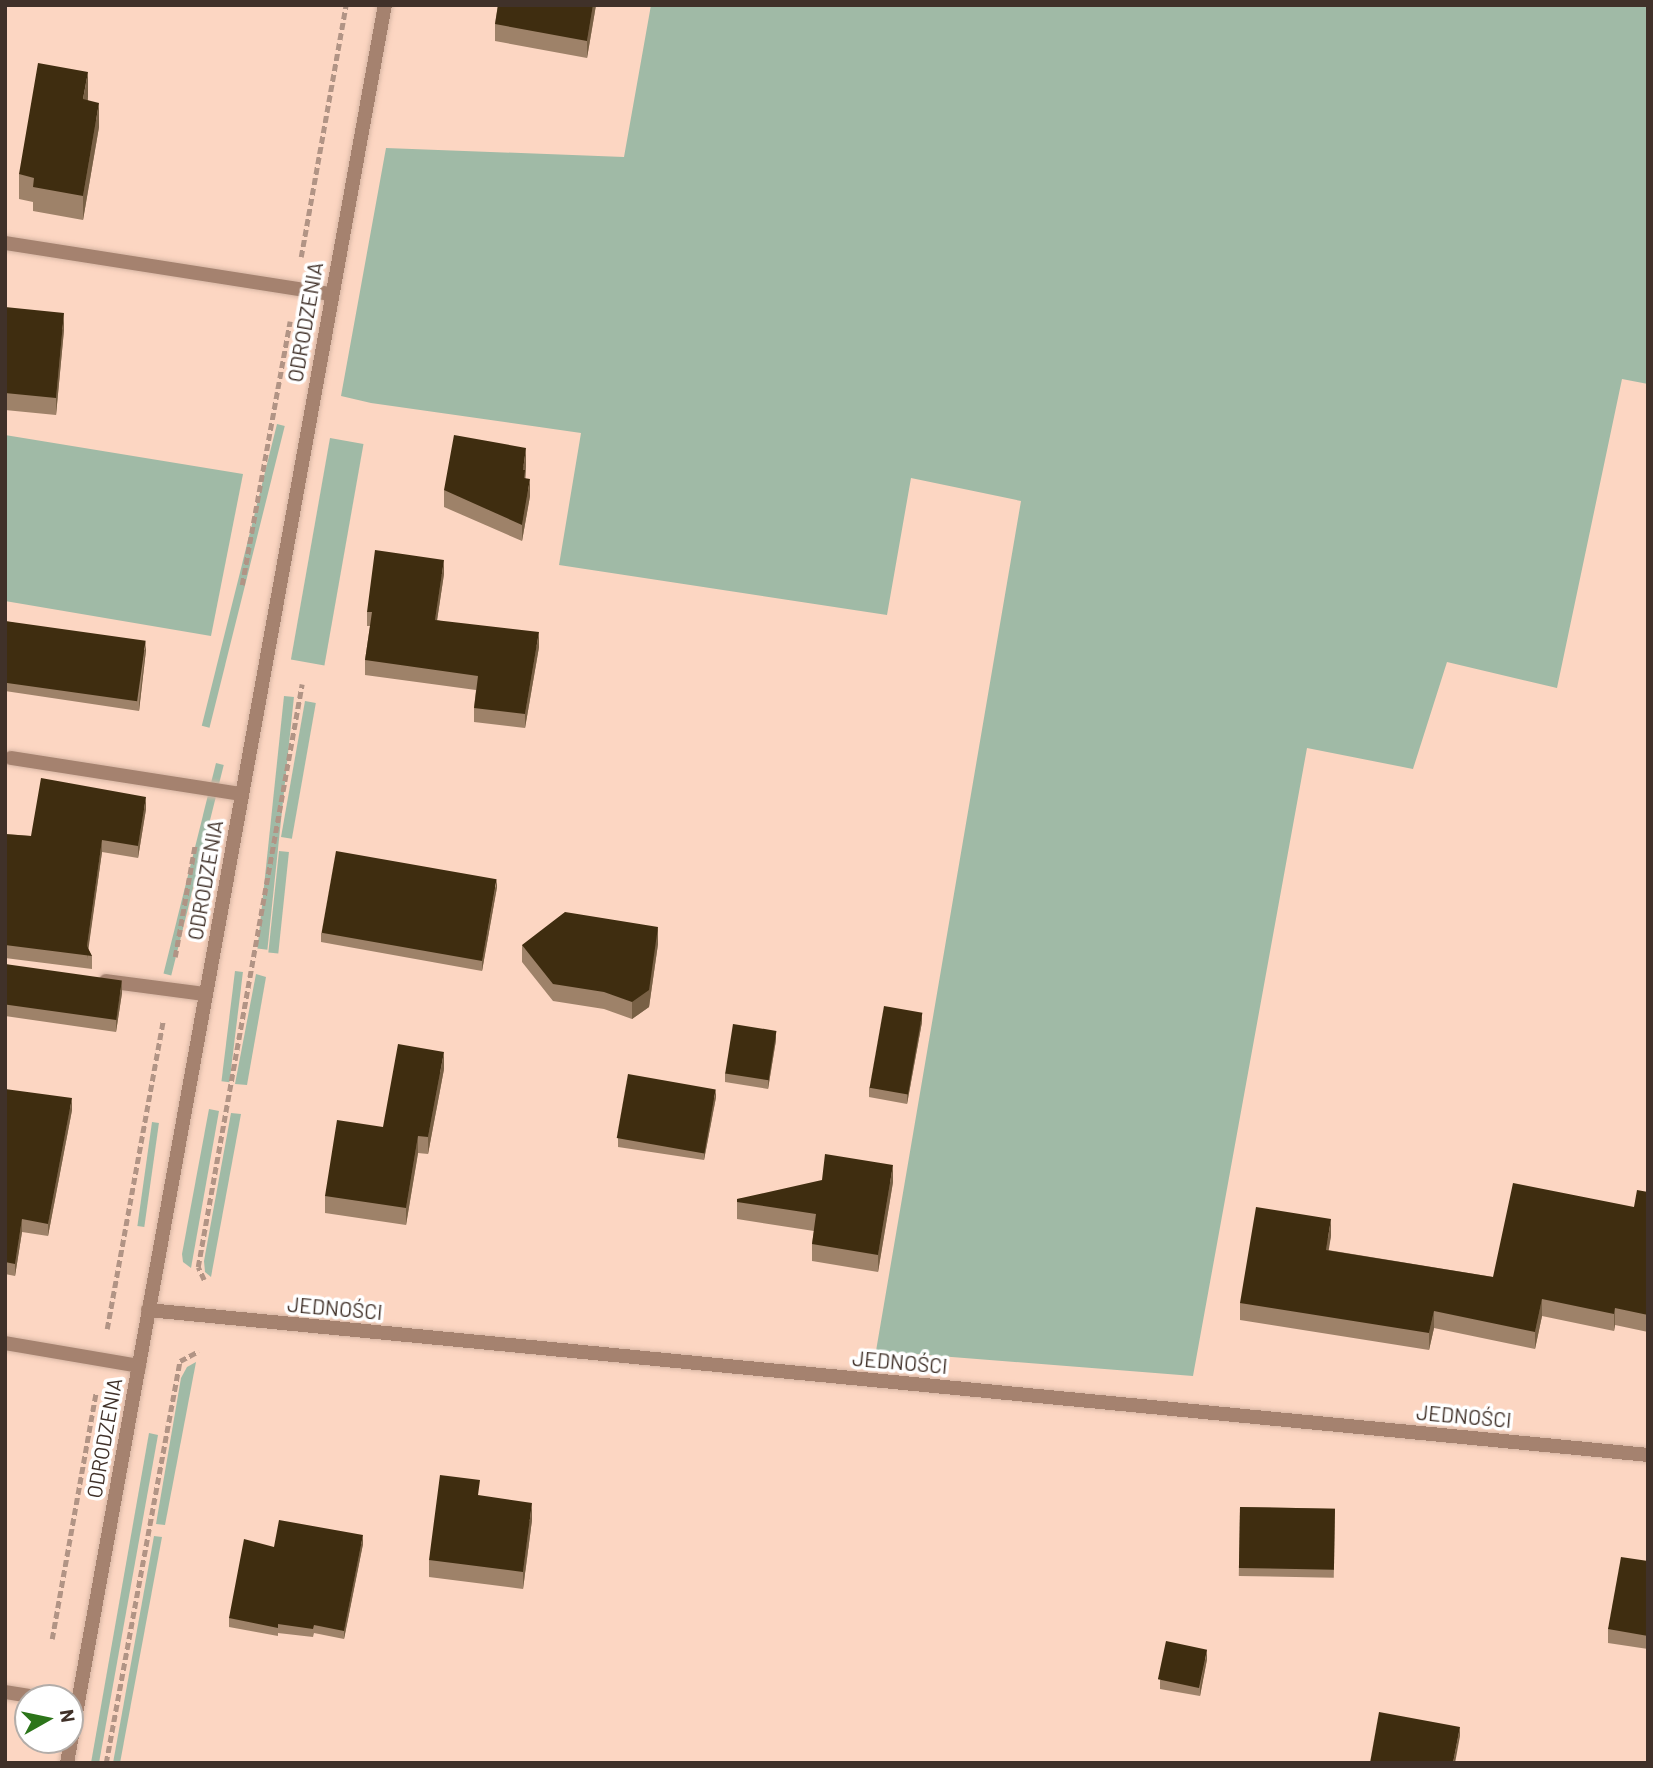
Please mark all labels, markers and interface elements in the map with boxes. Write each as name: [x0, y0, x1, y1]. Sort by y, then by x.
street label: ODRODZENIA: [282, 260, 328, 384]
street label: ODRODZENIA: [182, 818, 228, 942]
street label: JEDNOŚCI: [286, 1291, 384, 1325]
street label: JEDNOŚCI: [851, 1345, 949, 1379]
street label: ODRODZENIA: [81, 1376, 127, 1500]
street label: JEDNOŚCI: [1415, 1399, 1513, 1433]
north arrow: [14, 1684, 84, 1754]
text: N: [56, 1708, 81, 1724]

